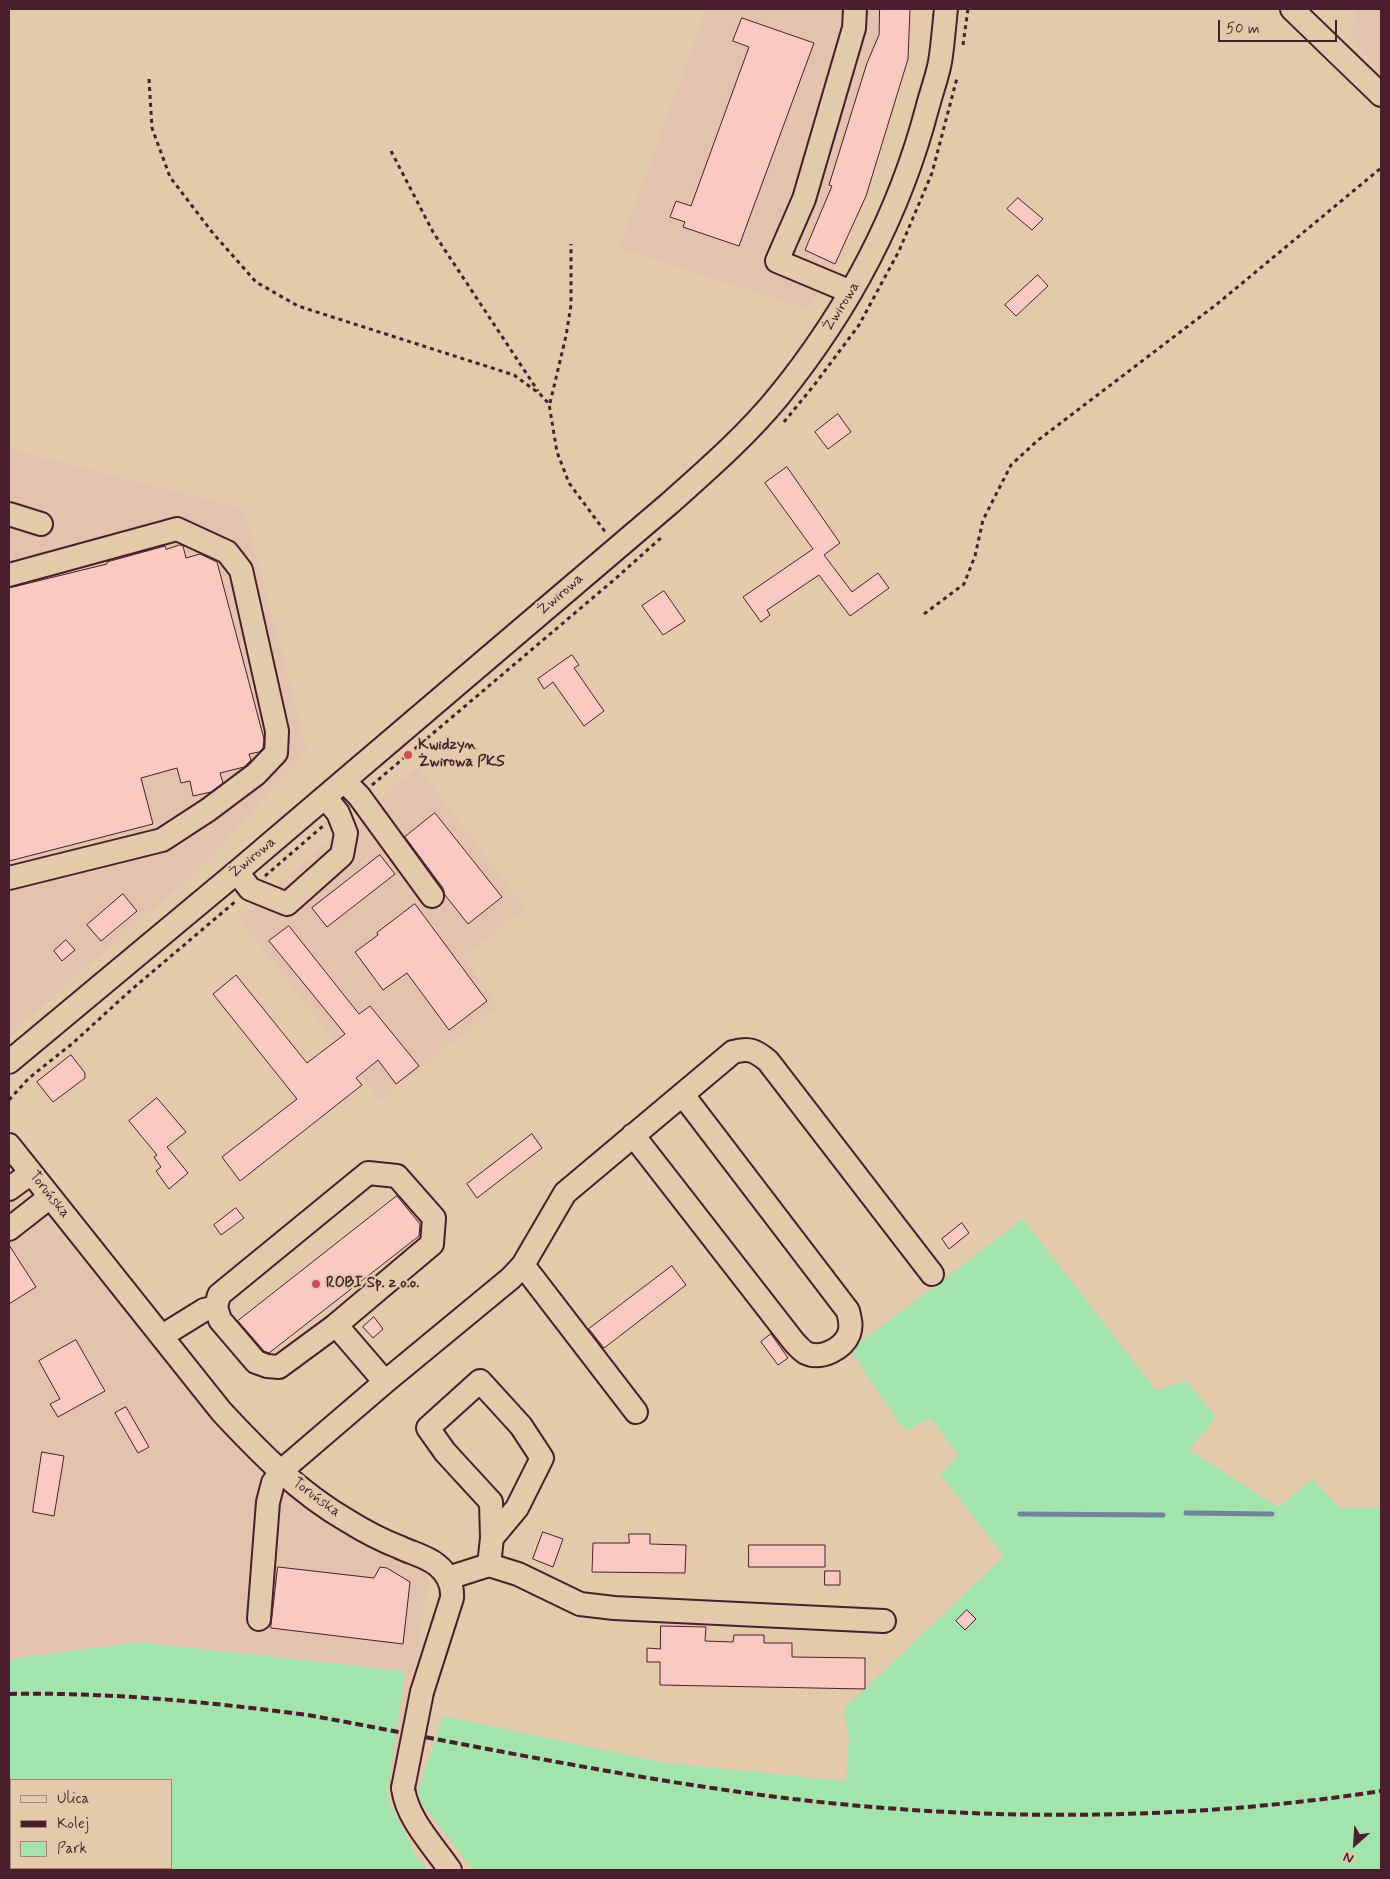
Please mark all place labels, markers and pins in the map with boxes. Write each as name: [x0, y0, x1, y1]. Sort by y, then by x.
place label: Kwidzyn Żwirowa PKS: [418, 737, 505, 772]
marker: Kwidzyn Żwirowa PKS: [402, 749, 414, 761]
place label: ROBI Sp. z o.o.: [326, 1275, 419, 1293]
marker: ROBI Sp. z o.o.: [310, 1278, 322, 1290]

